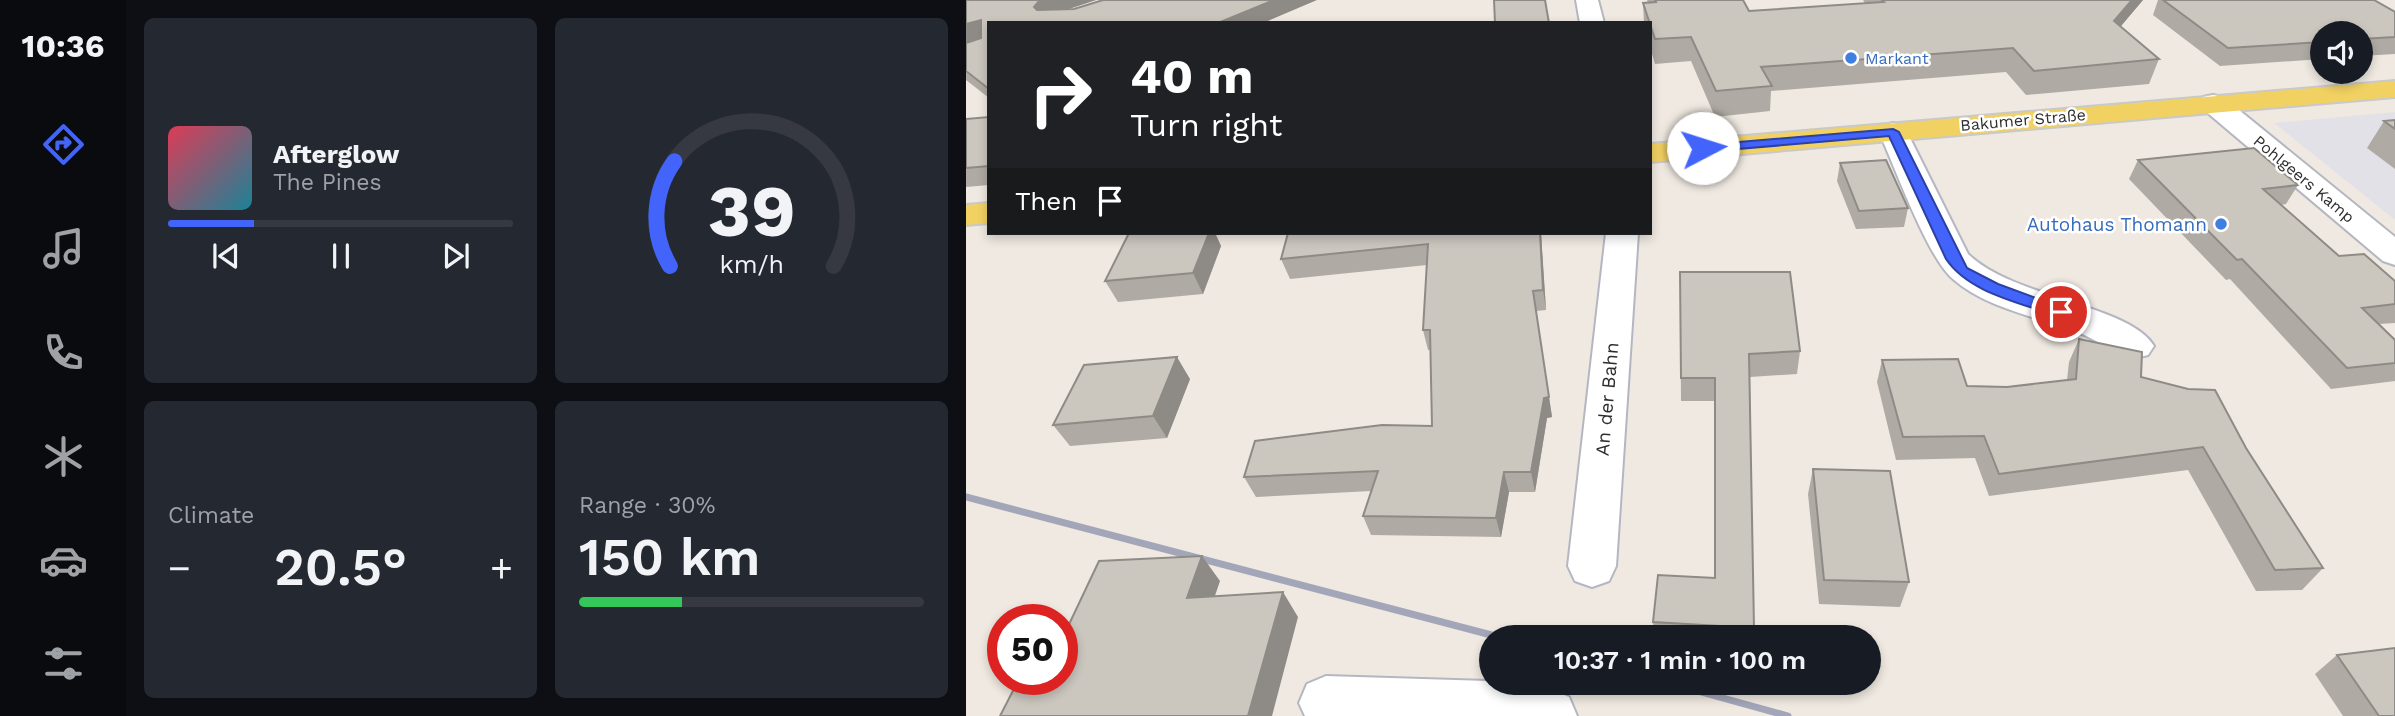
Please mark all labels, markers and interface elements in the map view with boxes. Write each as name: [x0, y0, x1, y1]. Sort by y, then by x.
map controls: [2310, 21, 2373, 84]
button: sound: [2310, 21, 2373, 84]
text: 10:36: [22, 27, 104, 65]
text: 40 m: [1130, 47, 1253, 105]
icon: right: [1015, 49, 1106, 140]
place label: Markant: [1865, 49, 1929, 68]
marker: Markant: [1843, 50, 1859, 66]
street label: Bakumer Straße: [1959, 105, 2087, 135]
text: Turn right: [1130, 106, 1282, 144]
position arrow: [1666, 111, 1740, 185]
icon: directions: [39, 120, 88, 169]
street label: Pohlgeers Kamp: [2250, 131, 2358, 227]
text: Afterglow: [273, 139, 399, 169]
text: The Pines: [273, 169, 382, 196]
text: 39: [707, 169, 796, 255]
icon: arrive: [1091, 182, 1129, 220]
text: Then: [1015, 186, 1077, 216]
place label: Autohaus Thomann: [2027, 213, 2207, 236]
marker: Autohaus Thomann: [2213, 216, 2229, 232]
icon: music: [39, 224, 88, 273]
icon: previous: [207, 237, 245, 275]
icon: pause: [322, 237, 360, 275]
icon: next: [437, 237, 475, 275]
text: km/h: [719, 250, 784, 279]
pin: [2031, 282, 2091, 342]
icon: arrive: [2042, 293, 2080, 331]
icon: phone: [39, 328, 88, 377]
street label: An der Bahn: [1591, 341, 1623, 457]
icon: climate: [39, 432, 88, 481]
text: Range · 30%: [579, 492, 715, 519]
text: Climate: [168, 502, 254, 529]
text: 150 km: [579, 527, 760, 588]
icon: car: [39, 536, 88, 585]
text: 20.5°: [274, 537, 407, 598]
text: −: [168, 546, 191, 590]
text: +: [490, 546, 513, 590]
speed limit sign: 50: [987, 604, 1078, 695]
icon: filters: [39, 639, 88, 688]
text: 10:37 · 1 min · 100 m: [1554, 645, 1806, 675]

